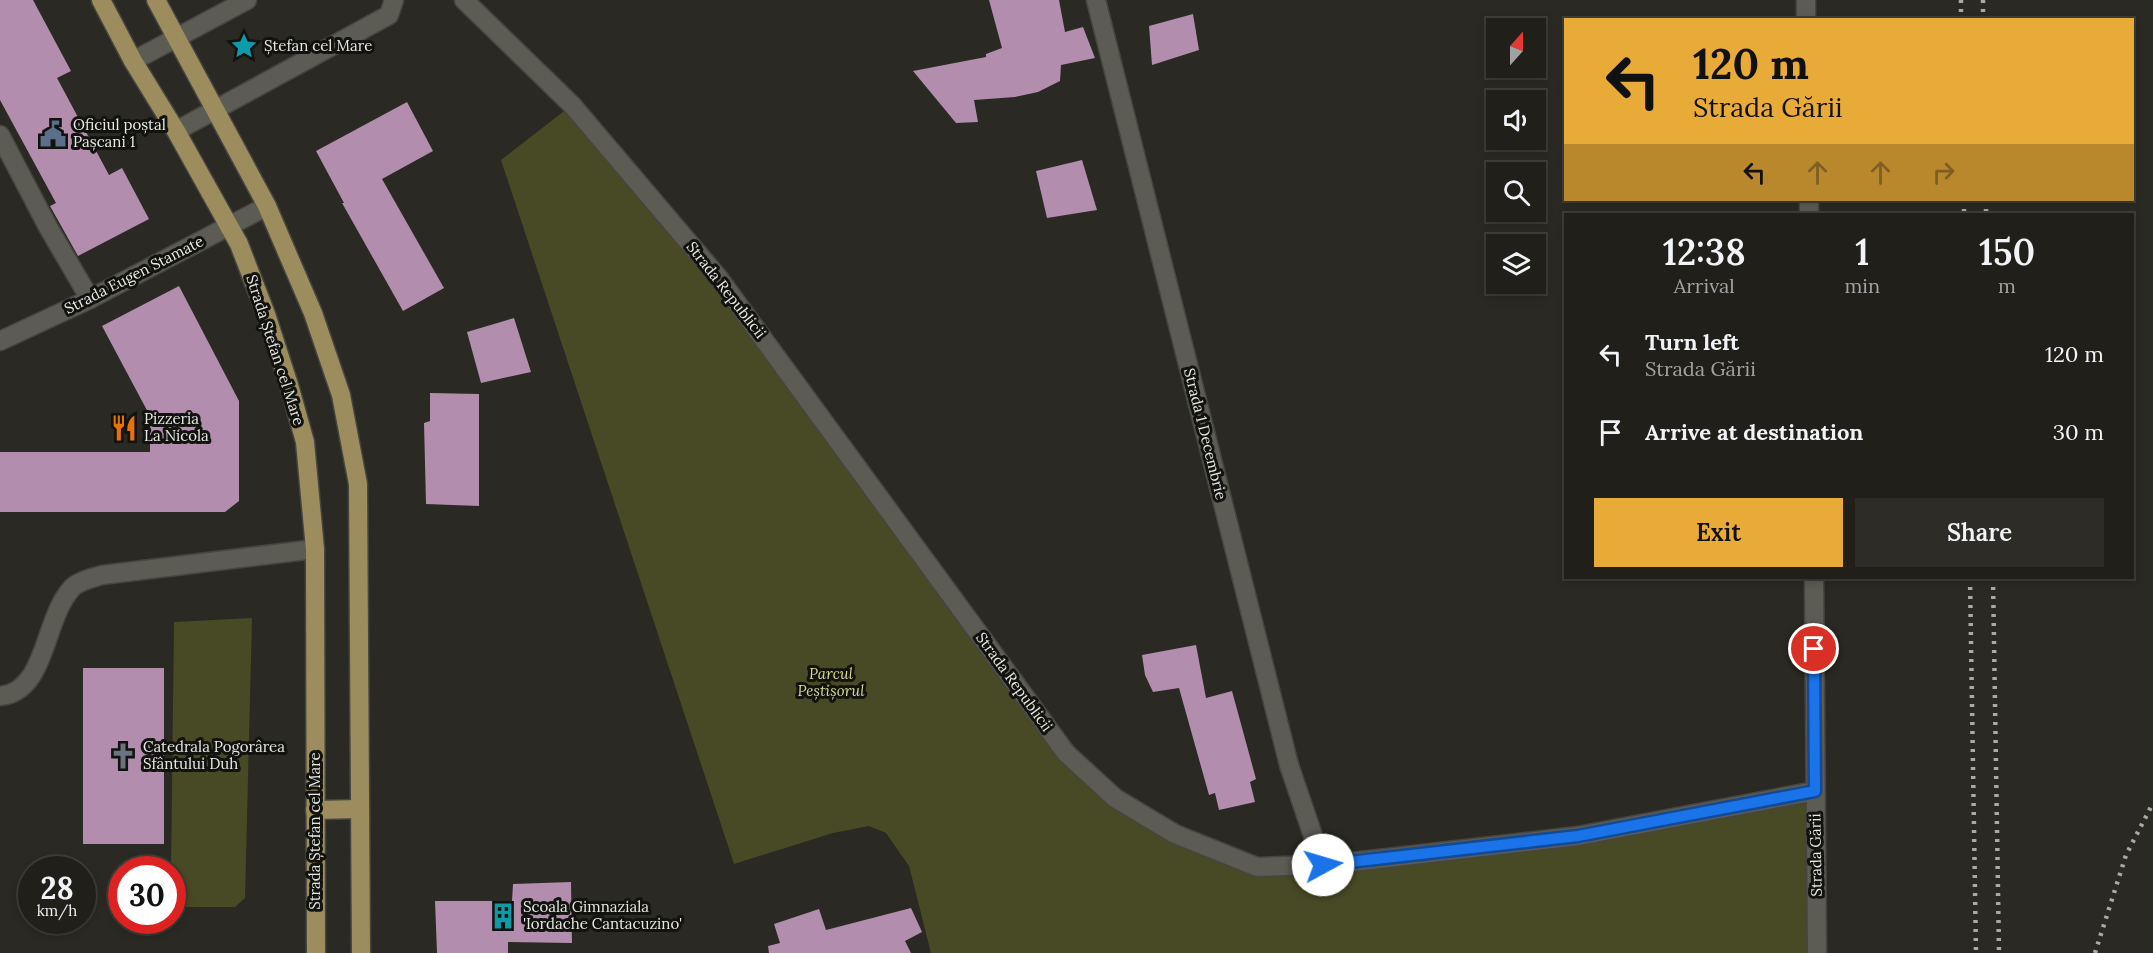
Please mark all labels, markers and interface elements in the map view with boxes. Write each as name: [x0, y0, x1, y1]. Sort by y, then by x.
north arrow: [1486, 18, 1546, 78]
map controls: [1486, 18, 1546, 294]
place icon: Ștefan cel Mare: [229, 31, 259, 61]
place label: Ștefan cel Mare: [264, 36, 372, 55]
text: 120 m: [1693, 37, 1809, 91]
icon: left: [1594, 42, 1672, 120]
button: sound: [1486, 90, 1546, 150]
text: Strada Gării: [1693, 90, 1843, 124]
place label: Oficiul poștal Pașcani 1: [73, 115, 166, 151]
public building icon: Oficiul poștal Pașcani 1: [38, 119, 68, 149]
icon: left: [1738, 156, 1771, 189]
icon: ahead: [1801, 156, 1834, 189]
icon: ahead: [1864, 156, 1897, 189]
icon: right: [1927, 156, 1960, 189]
button: search: [1486, 162, 1546, 222]
text: 12:38: [1663, 229, 1746, 275]
text: 1: [1855, 229, 1869, 275]
text: 150: [1979, 229, 2035, 275]
street label: Strada Eugen Stamate: [61, 231, 206, 318]
button: layers: [1486, 234, 1546, 294]
street label: Strada Republicii: [683, 237, 770, 342]
street label: Strada Ștefan cel Mare: [242, 272, 309, 428]
text: Arrival: [1674, 273, 1735, 298]
text: min: [1844, 273, 1880, 298]
text: m: [1998, 273, 2016, 298]
text: Turn left: [1645, 328, 1739, 356]
icon: left: [1594, 338, 1627, 371]
text: 120 m: [2045, 340, 2104, 368]
text: Strada Gării: [1645, 356, 1756, 381]
street label: Strada 1 Decembrie: [1180, 366, 1231, 502]
place label: Pizzeria La Nicola: [144, 409, 209, 445]
restaurant icon: Pizzeria La Nicola: [109, 413, 139, 443]
icon: arrive: [1594, 416, 1627, 449]
text: Arrive at destination: [1645, 418, 1863, 446]
text: 30 m: [2053, 418, 2104, 446]
button: Exit: [1594, 498, 1843, 567]
button: Share: [1855, 498, 2104, 567]
pin: [1788, 623, 1839, 674]
street label: Strada Republicii: [972, 628, 1057, 735]
icon: arrive: [1797, 632, 1830, 665]
park label: Parcul Peștișorul: [798, 664, 865, 700]
place label: Catedrala Pogorârea Sfântului Duh: [143, 737, 285, 773]
church icon: Catedrala Pogorârea Sfântului Duh: [108, 741, 138, 771]
street label: Strada Ștefan cel Mare: [305, 752, 324, 910]
street label: Strada Gării: [1805, 813, 1826, 897]
position arrow: [1291, 833, 1355, 897]
speed limit sign: 30: [108, 856, 186, 934]
text: 28: [40, 869, 74, 907]
place label: Scoala Gimnaziala 'Iordache Cantacuzino': [523, 897, 682, 933]
text: km/h: [37, 901, 77, 920]
building icon: Scoala Gimnaziala 'Iordache Cantacuzino': [488, 901, 518, 931]

